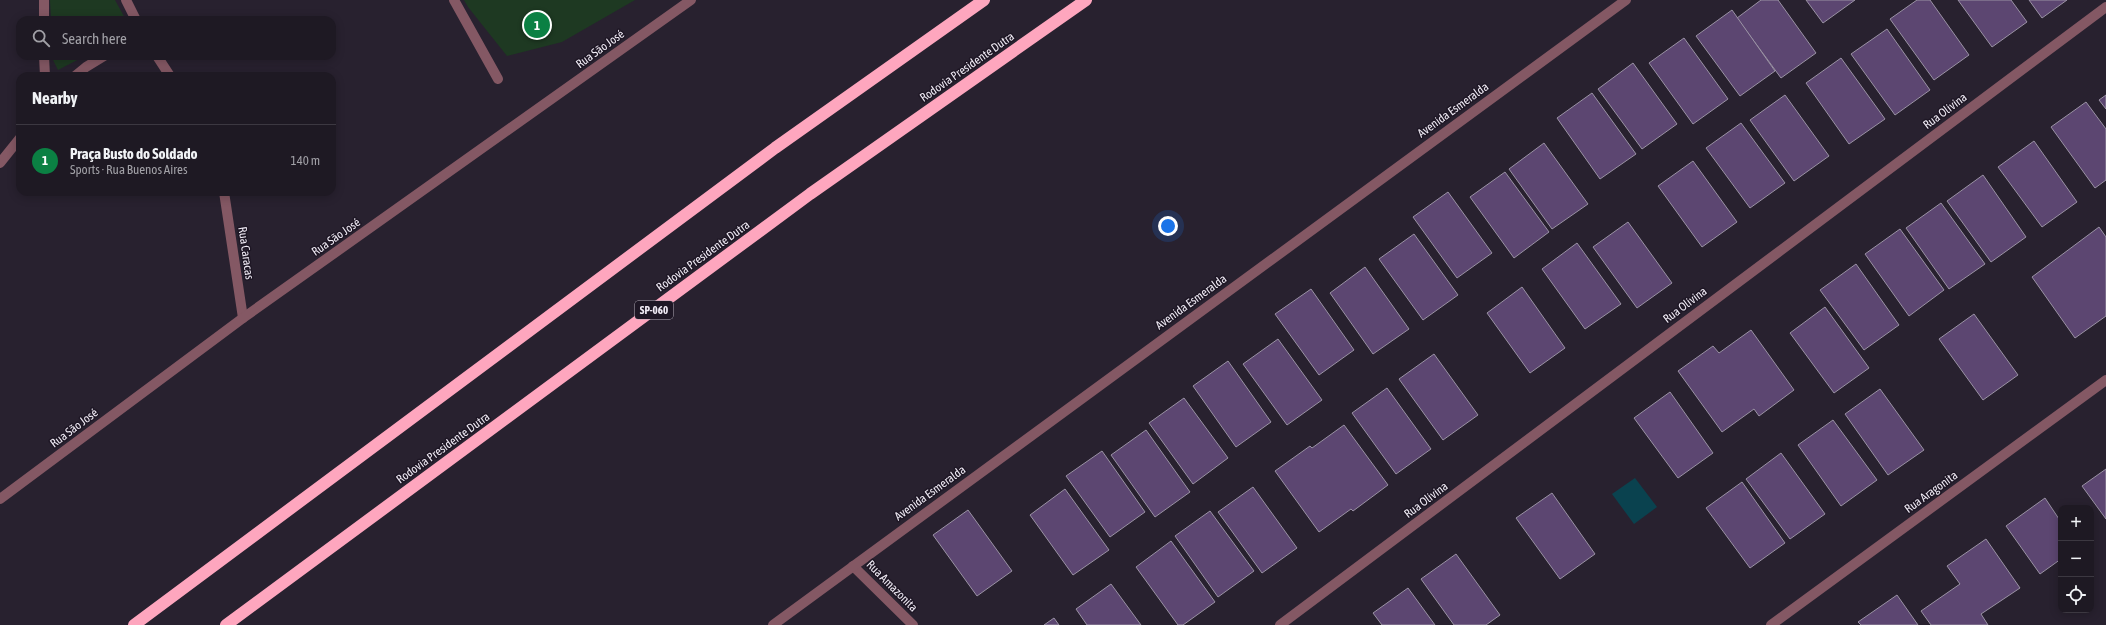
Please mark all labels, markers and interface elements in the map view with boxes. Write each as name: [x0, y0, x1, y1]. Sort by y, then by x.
pin: 1: [524, 10, 550, 40]
search box: [16, 16, 336, 60]
icon: search: [30, 27, 52, 49]
street label: Rua São José: [573, 27, 627, 71]
street label: Rodovia Presidente Dutra: [917, 29, 1017, 105]
text: Search here: [62, 30, 127, 47]
street label: Avenida Esmeralda: [1415, 80, 1491, 140]
text: Nearby: [32, 88, 78, 108]
street label: Rua Olivina: [1920, 90, 1970, 132]
text: Praça Busto do Soldado: [70, 145, 198, 162]
text: 1: [42, 153, 48, 168]
text: 140 m: [291, 153, 320, 168]
text: Sports · Rua Buenos Aires: [70, 162, 188, 177]
street label: Rua São José: [309, 215, 363, 259]
your location: [1158, 216, 1178, 236]
street label: Rodovia Presidente Dutra: [654, 217, 752, 295]
street label: Rua Caracas: [235, 226, 257, 280]
street label: Avenida Esmeralda: [1153, 272, 1229, 332]
street label: Rua Olivina: [1660, 284, 1710, 326]
road number: SP-060: [635, 301, 673, 319]
street label: Rua São José: [47, 406, 101, 450]
street label: Rodovia Presidente Dutra: [394, 409, 492, 487]
street label: Avenida Esmeralda: [892, 463, 968, 523]
street label: Rua Aragonita: [1902, 468, 1960, 516]
street label: Rua Olivina: [1401, 479, 1451, 521]
map controls: [2058, 505, 2094, 613]
button: +: [2058, 505, 2094, 541]
button: −: [2058, 541, 2094, 577]
street label: Rua Amazonita: [864, 558, 920, 614]
button: locate: [2058, 577, 2094, 613]

